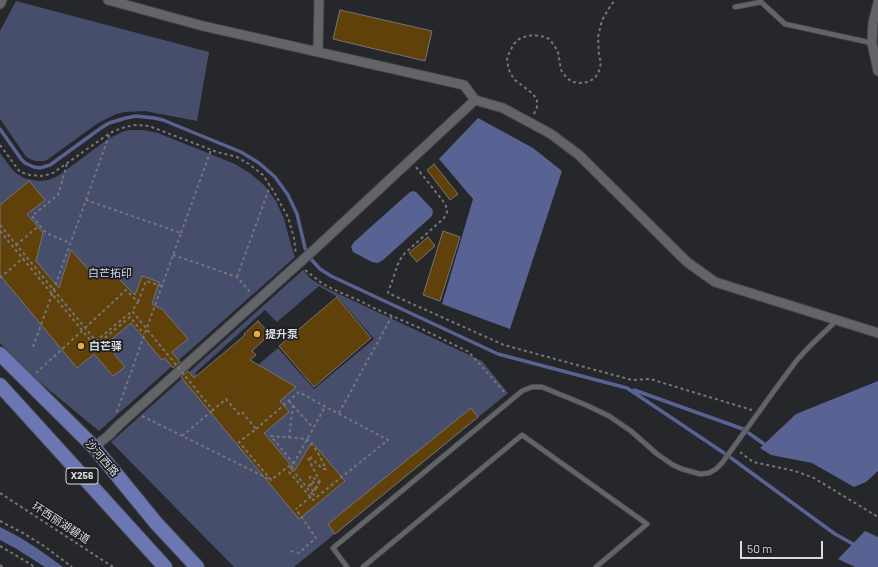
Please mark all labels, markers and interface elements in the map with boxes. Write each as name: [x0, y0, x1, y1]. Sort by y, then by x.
park label: 白芒拓印: [88, 266, 132, 280]
place label: 提升泵: [265, 327, 298, 341]
marker: 提升泵: [252, 329, 262, 339]
place label: 白芒驿: [89, 339, 122, 353]
marker: 白芒驿: [76, 341, 86, 351]
street label: 沙河西路: [83, 437, 121, 479]
road number: X256: [66, 468, 98, 484]
street label: 环西丽湖碧道: [30, 499, 92, 547]
scale bar: [742, 533, 825, 559]
text: 50 m: [747, 541, 772, 555]

